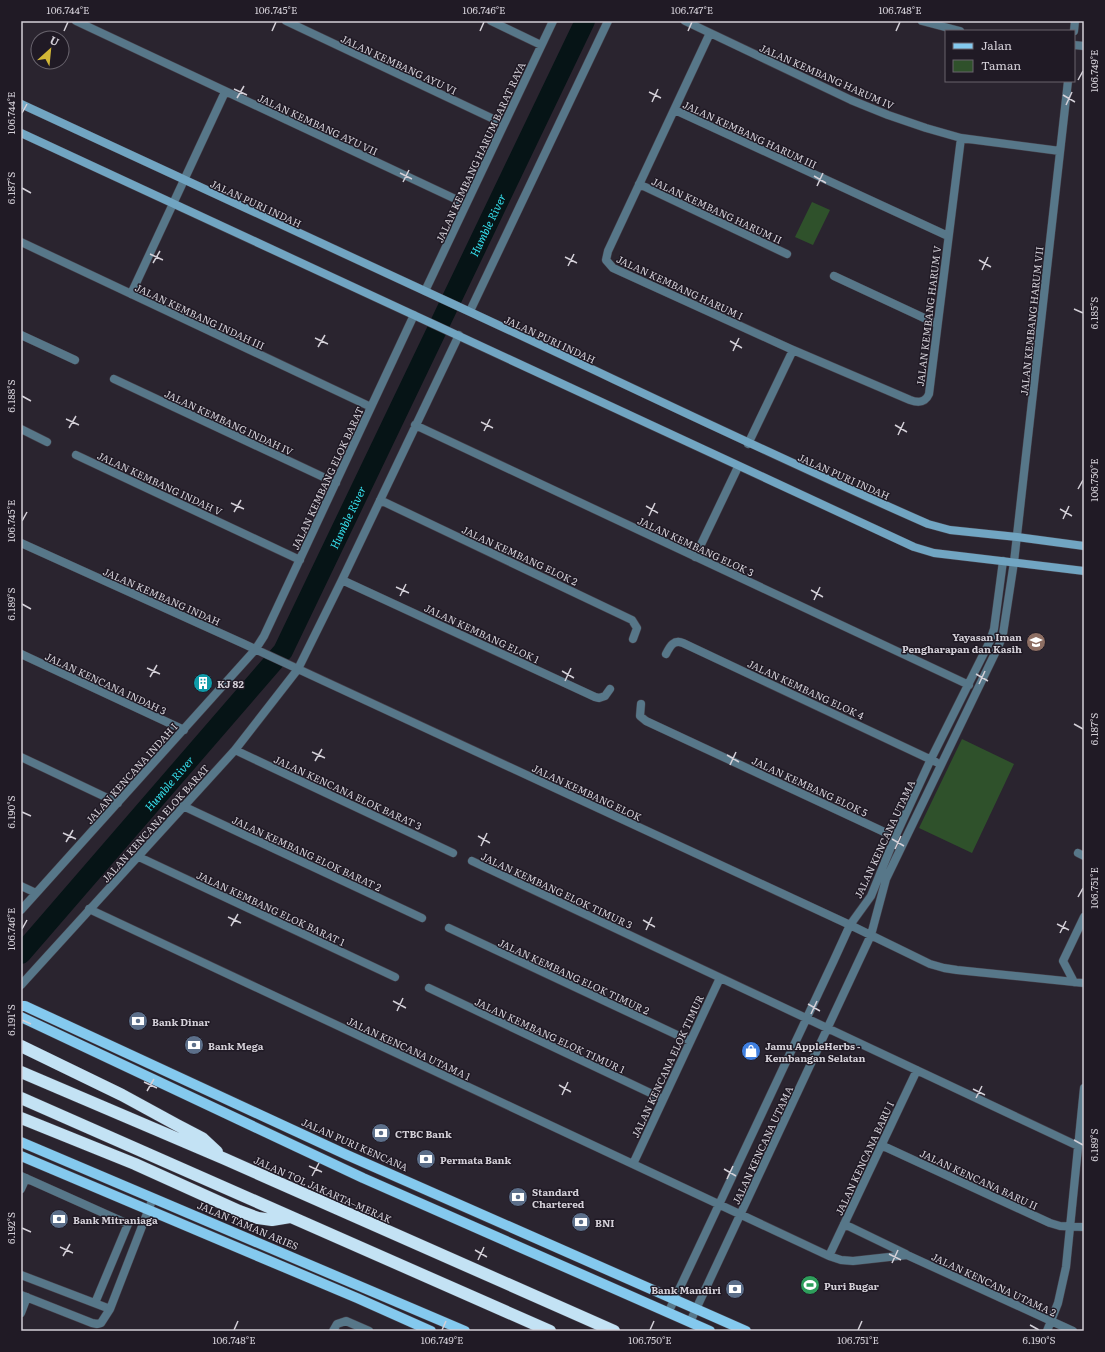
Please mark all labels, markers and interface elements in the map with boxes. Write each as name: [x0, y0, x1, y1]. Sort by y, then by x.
text: 106.744°E: [47, 2, 89, 17]
text: 106.745°E: [255, 2, 297, 17]
text: 106.746°E: [463, 2, 505, 17]
text: 106.747°E: [671, 2, 713, 17]
text: 106.748°E: [879, 2, 922, 17]
north arrow: [30, 30, 70, 70]
street label: JALAN KEMBANG AYU VI: [338, 30, 460, 98]
legend: [945, 30, 1075, 82]
text: U: [48, 31, 63, 49]
text: Jalan: [981, 36, 1012, 54]
street label: JALAN KEMBANG HARUM IV: [757, 40, 897, 113]
text: 106.749°E: [1086, 50, 1101, 92]
text: Taman: [981, 56, 1021, 74]
street label: JALAN KEMBANG HARUM BARAT RAYA: [431, 59, 529, 245]
street label: JALAN KEMBANG AYU VII: [256, 90, 380, 158]
text: 106.744°E: [3, 92, 18, 134]
street label: JALAN KEMBANG HARUM III: [680, 96, 820, 172]
text: 6.187°S: [3, 172, 18, 204]
street label: JALAN KEMBANG HARUM II: [649, 173, 785, 247]
street label: JALAN PURI INDAH: [208, 175, 304, 231]
water label: Humble River: [465, 191, 509, 259]
street label: JALAN KEMBANG HARUM V: [912, 244, 944, 387]
street label: JALAN KEMBANG HARUM VII: [1016, 246, 1046, 396]
street label: JALAN KEMBANG HARUM I: [614, 251, 746, 323]
street label: JALAN KEMBANG INDAH III: [133, 279, 267, 353]
text: 6.185°S: [1086, 297, 1101, 329]
street label: JALAN PURI INDAH: [502, 311, 598, 367]
text: 6.188°S: [3, 379, 18, 413]
street label: JALAN KEMBANG INDAH IV: [162, 385, 296, 459]
street label: JALAN KEMBANG ELOK BARAT: [287, 404, 367, 552]
street label: JALAN KEMBANG INDAH V: [95, 447, 226, 519]
street label: JALAN PURI INDAH: [796, 449, 892, 503]
text: 106.750°E: [1086, 458, 1101, 502]
water label: Humble River: [325, 483, 369, 551]
text: 106.745°E: [3, 500, 18, 542]
street label: JALAN KEMBANG ELOK 3: [635, 512, 757, 580]
street label: JALAN KEMBANG ELOK 2: [459, 521, 581, 589]
street label: JALAN KEMBANG INDAH: [101, 563, 223, 629]
text: 6.189°S: [3, 588, 18, 620]
street label: JALAN KEMBANG ELOK 1: [422, 600, 542, 666]
place label: Yayasan Iman Pengharapan dan Kasih: [902, 629, 1022, 656]
school or university icon: Yayasan Iman Pengharapan dan Kasih: [1025, 631, 1047, 653]
street label: JALAN KENCANA INDAH 3: [43, 648, 169, 718]
street label: JALAN KEMBANG ELOK 4: [745, 655, 867, 723]
building icon: KJ 82: [192, 672, 214, 694]
place label: KJ 82: [217, 676, 244, 691]
text: 6.187°S: [1086, 713, 1101, 745]
street label: JALAN KENCANA INDAH I: [82, 719, 180, 827]
street label: JALAN KENCANA ELOK BARAT 3: [272, 751, 424, 833]
water label: Humble River: [141, 752, 197, 814]
street label: JALAN KEMBANG ELOK 5: [749, 752, 871, 820]
street label: JALAN KEMBANG ELOK: [530, 760, 645, 824]
street label: JALAN KENCANA ELOK BARAT: [98, 761, 212, 885]
street label: JALAN KENCANA UTAMA: [850, 777, 918, 901]
text: 6.190°S: [3, 795, 18, 829]
street label: JALAN KEMBANG ELOK BARAT 2: [230, 812, 384, 894]
street label: JALAN KEMBANG ELOK TIMUR 3: [479, 848, 635, 932]
street label: JALAN KEMBANG ELOK BARAT 1: [194, 867, 348, 949]
text: 106.751°E: [1086, 867, 1101, 909]
text: 106.746°E: [3, 908, 18, 950]
street label: JALAN KEMBANG ELOK TIMUR 2: [496, 934, 652, 1018]
street label: JALAN KENCANA ELOK TIMUR: [627, 992, 707, 1140]
street label: JALAN KEMBANG ELOK TIMUR 1: [472, 993, 628, 1077]
text: 6.191°S: [3, 1004, 18, 1036]
bank icon: Bank Dinar: [127, 1010, 149, 1032]
street label: JALAN KENCANA UTAMA 1: [345, 1013, 473, 1083]
place label: Bank Dinar: [152, 1014, 210, 1029]
bank icon: Bank Mega: [183, 1034, 205, 1056]
place label: Bank Mega: [208, 1038, 264, 1053]
place label: Jamu AppleHerbs - Kembangan Selatan: [765, 1038, 866, 1065]
shop icon: Jamu AppleHerbs - Kembangan Selatan: [740, 1040, 762, 1062]
street label: JALAN KENCANA UTAMA: [728, 1083, 796, 1207]
street label: JALAN KENCANA BARU I: [831, 1098, 897, 1218]
street label: JALAN PURI KENCANA: [299, 1114, 411, 1175]
bank icon: CTBC Bank: [370, 1122, 392, 1144]
place label: CTBC Bank: [395, 1126, 452, 1141]
text: 6.189°S: [1086, 1129, 1101, 1161]
street label: JALAN KENCANA BARU II: [918, 1145, 1040, 1213]
bank icon: Permata Bank: [415, 1148, 437, 1170]
street label: JALAN TOL JAKARTA–MERAK: [251, 1152, 395, 1227]
place label: Permata Bank: [440, 1152, 512, 1167]
place label: Standard Chartered: [532, 1184, 585, 1211]
bank icon: Standard Chartered: [507, 1186, 529, 1208]
street label: JALAN TAMAN ARIES: [195, 1197, 301, 1253]
bank icon: Bank Mitraniaga: [48, 1208, 70, 1230]
bank icon: BNI: [570, 1211, 592, 1233]
text: 6.192°S: [3, 1212, 18, 1244]
place label: Bank Mitraniaga: [73, 1212, 158, 1227]
place label: BNI: [595, 1215, 614, 1230]
street label: JALAN KENCANA UTAMA 2: [929, 1248, 1059, 1320]
sports icon: Puri Bugar: [799, 1274, 821, 1296]
bank icon: Bank Mandiri: [724, 1278, 746, 1300]
place label: Puri Bugar: [824, 1278, 880, 1293]
place label: Bank Mandiri: [651, 1282, 721, 1297]
text: 106.748°E: [213, 1332, 256, 1347]
text: 106.749°E: [421, 1332, 463, 1347]
text: 106.750°E: [628, 1332, 672, 1347]
text: 106.751°E: [837, 1332, 879, 1347]
text: 6.190°S: [1022, 1332, 1056, 1347]

